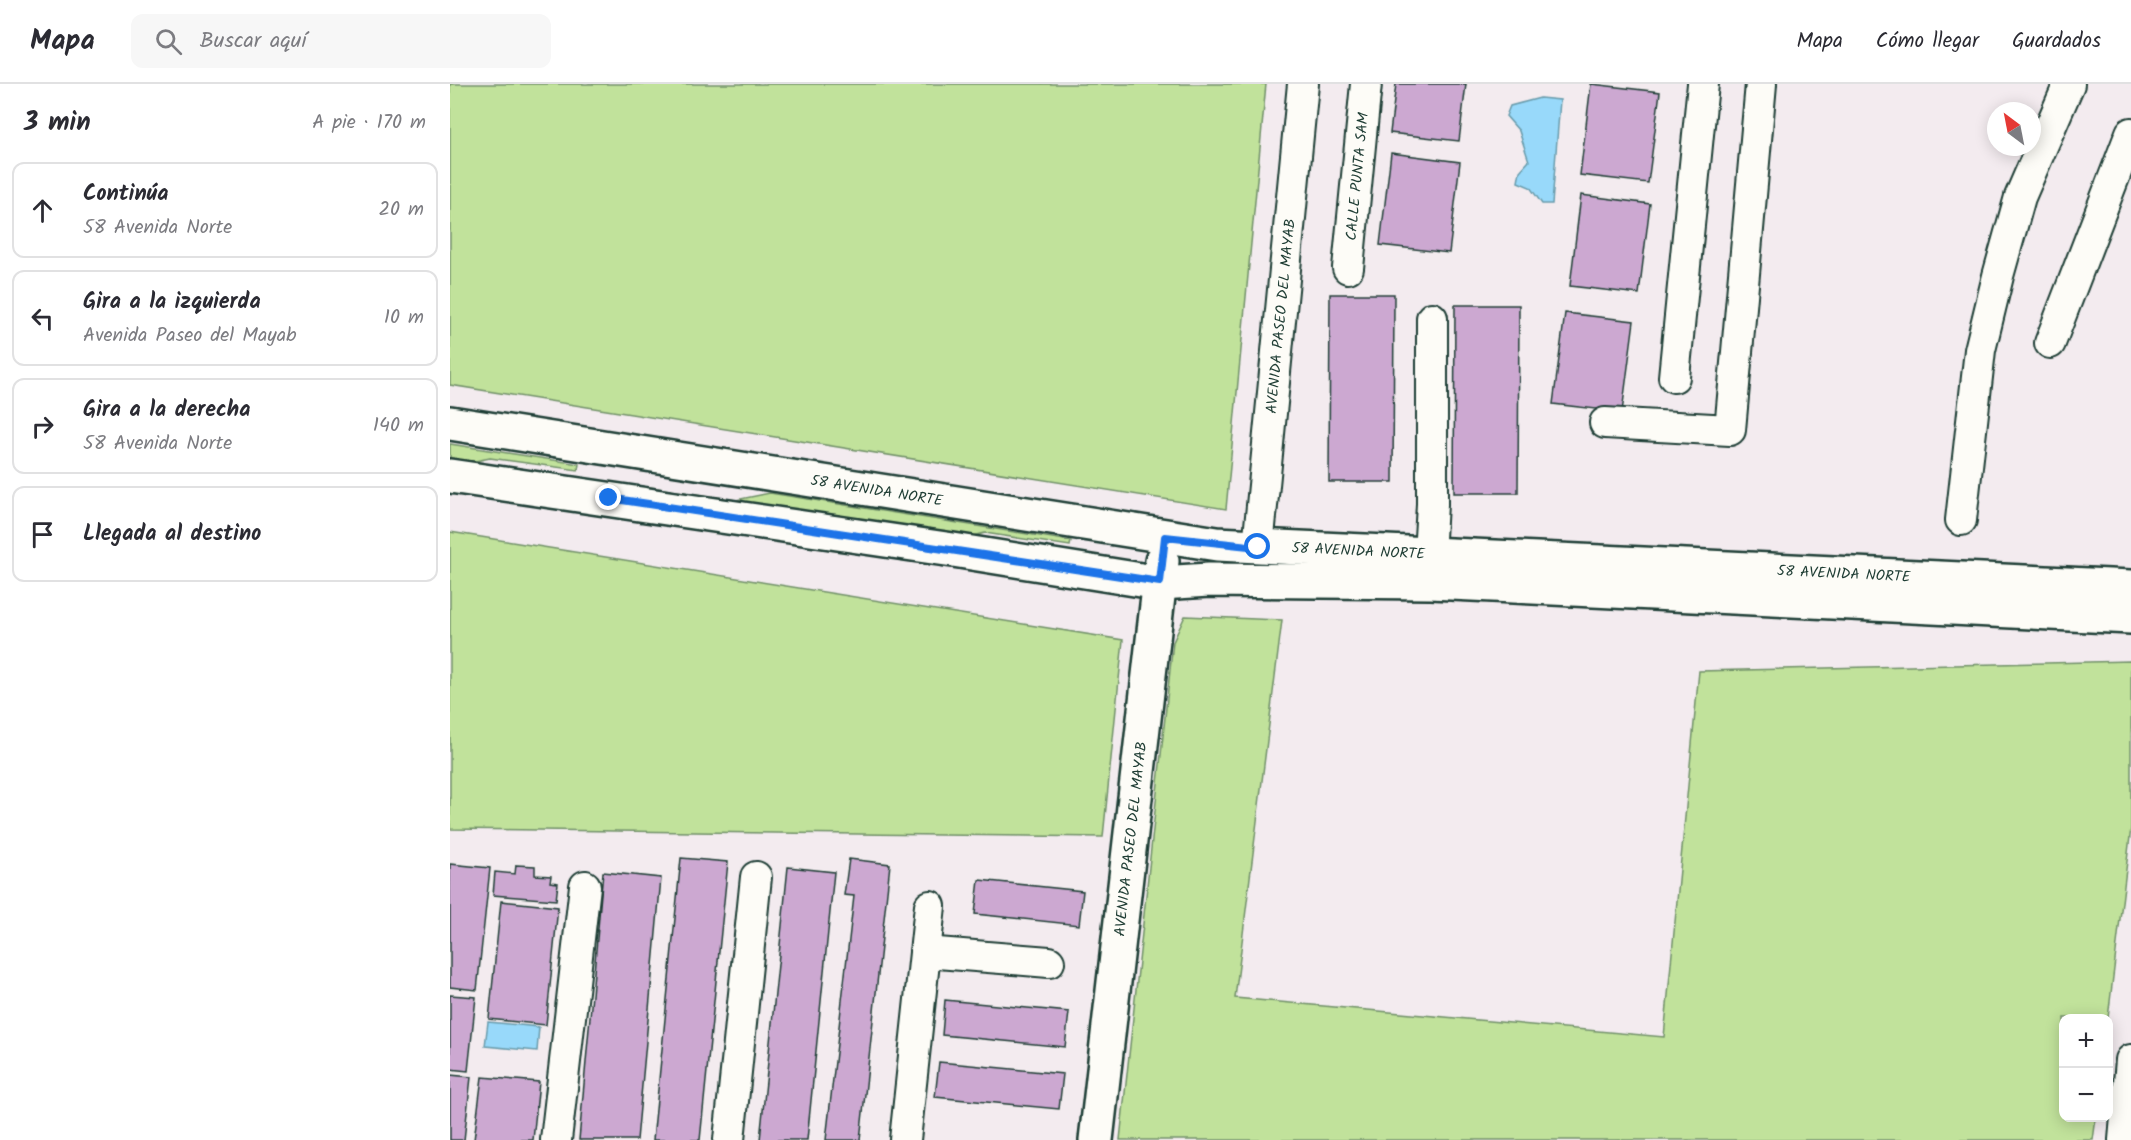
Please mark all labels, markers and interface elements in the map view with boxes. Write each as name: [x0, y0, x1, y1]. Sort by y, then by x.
search box: [131, 14, 551, 68]
text: Mapa: [30, 19, 95, 64]
text: Buscar aquí: [200, 24, 307, 59]
icon: search: [152, 25, 185, 58]
text: Mapa: [1796, 25, 1843, 58]
text: Cómo llegar: [1876, 25, 1979, 58]
text: Guardados: [2012, 25, 2101, 58]
text: 3 min: [24, 102, 91, 144]
north arrow: [1987, 102, 2041, 156]
text: A pie · 170 m: [312, 107, 426, 139]
street label: CALLE PUNTA SAM: [1340, 111, 1376, 242]
text: Continúa: [83, 177, 168, 212]
icon: ahead: [26, 194, 59, 227]
text: 20 m: [378, 194, 424, 226]
text: 58 Avenida Norte: [83, 212, 232, 244]
street label: AVENIDA PASEO DEL MAYAB: [1260, 218, 1303, 415]
text: Gira a la izquierda: [83, 285, 261, 320]
icon: left: [26, 302, 59, 335]
text: 10 m: [384, 302, 424, 334]
text: Avenida Paseo del Mayab: [83, 320, 297, 352]
text: Gira a la derecha: [83, 393, 250, 428]
icon: right: [26, 410, 59, 443]
text: 140 m: [373, 410, 424, 442]
text: 58 Avenida Norte: [83, 428, 232, 460]
street label: 58 AVENIDA NORTE: [809, 469, 946, 514]
route end: [595, 484, 621, 510]
text: Llegada al destino: [83, 517, 261, 552]
icon: arrive: [26, 518, 59, 551]
route start: [1244, 533, 1270, 559]
street label: 58 AVENIDA NORTE: [1291, 537, 1427, 567]
street label: 58 AVENIDA NORTE: [1776, 559, 1912, 590]
street label: AVENIDA PASEO DEL MAYAB: [1108, 740, 1154, 938]
map controls: [2059, 1014, 2113, 1122]
button: +: [2059, 1014, 2113, 1068]
button: −: [2059, 1068, 2113, 1122]

